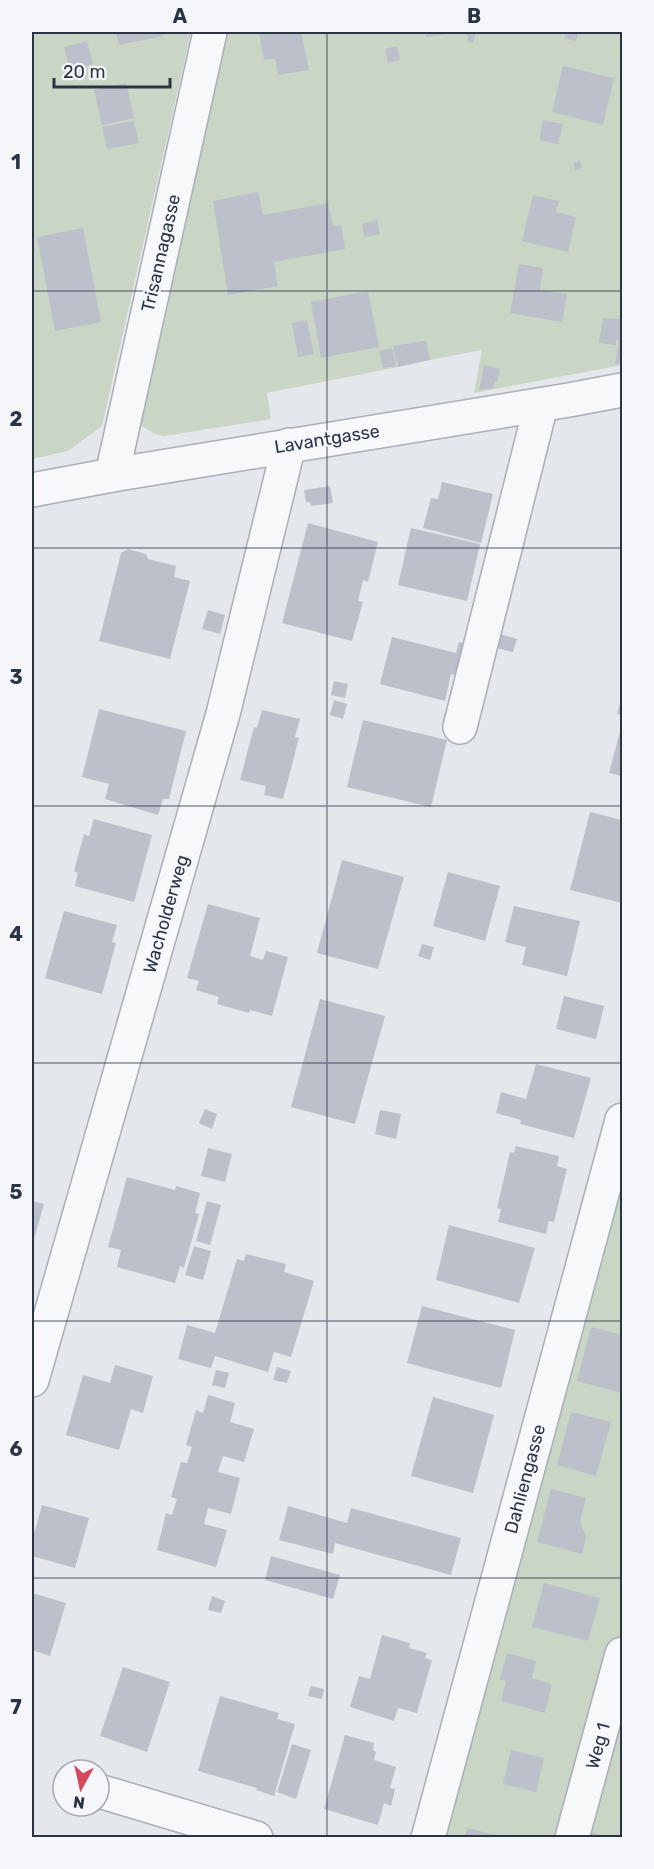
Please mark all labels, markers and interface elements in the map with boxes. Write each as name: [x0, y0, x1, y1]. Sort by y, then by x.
text: A: [173, 4, 188, 28]
text: B: [467, 4, 481, 28]
scale bar: [54, 51, 170, 89]
text: 20 m: [63, 61, 105, 83]
text: 1: [11, 150, 21, 174]
street label: Trisannagasse: [137, 192, 185, 314]
text: 2: [10, 407, 23, 431]
street label: Lavantgasse: [273, 420, 381, 458]
text: 3: [9, 665, 23, 689]
street label: Wacholderweg: [139, 852, 193, 976]
text: 4: [9, 922, 23, 946]
text: 5: [10, 1180, 23, 1204]
street label: Dahliengasse: [500, 1422, 550, 1536]
text: 6: [9, 1437, 23, 1461]
text: 7: [10, 1695, 22, 1719]
street label: Weg 1: [581, 1720, 615, 1772]
north arrow: [51, 1758, 111, 1818]
text: N: [72, 1792, 86, 1813]

